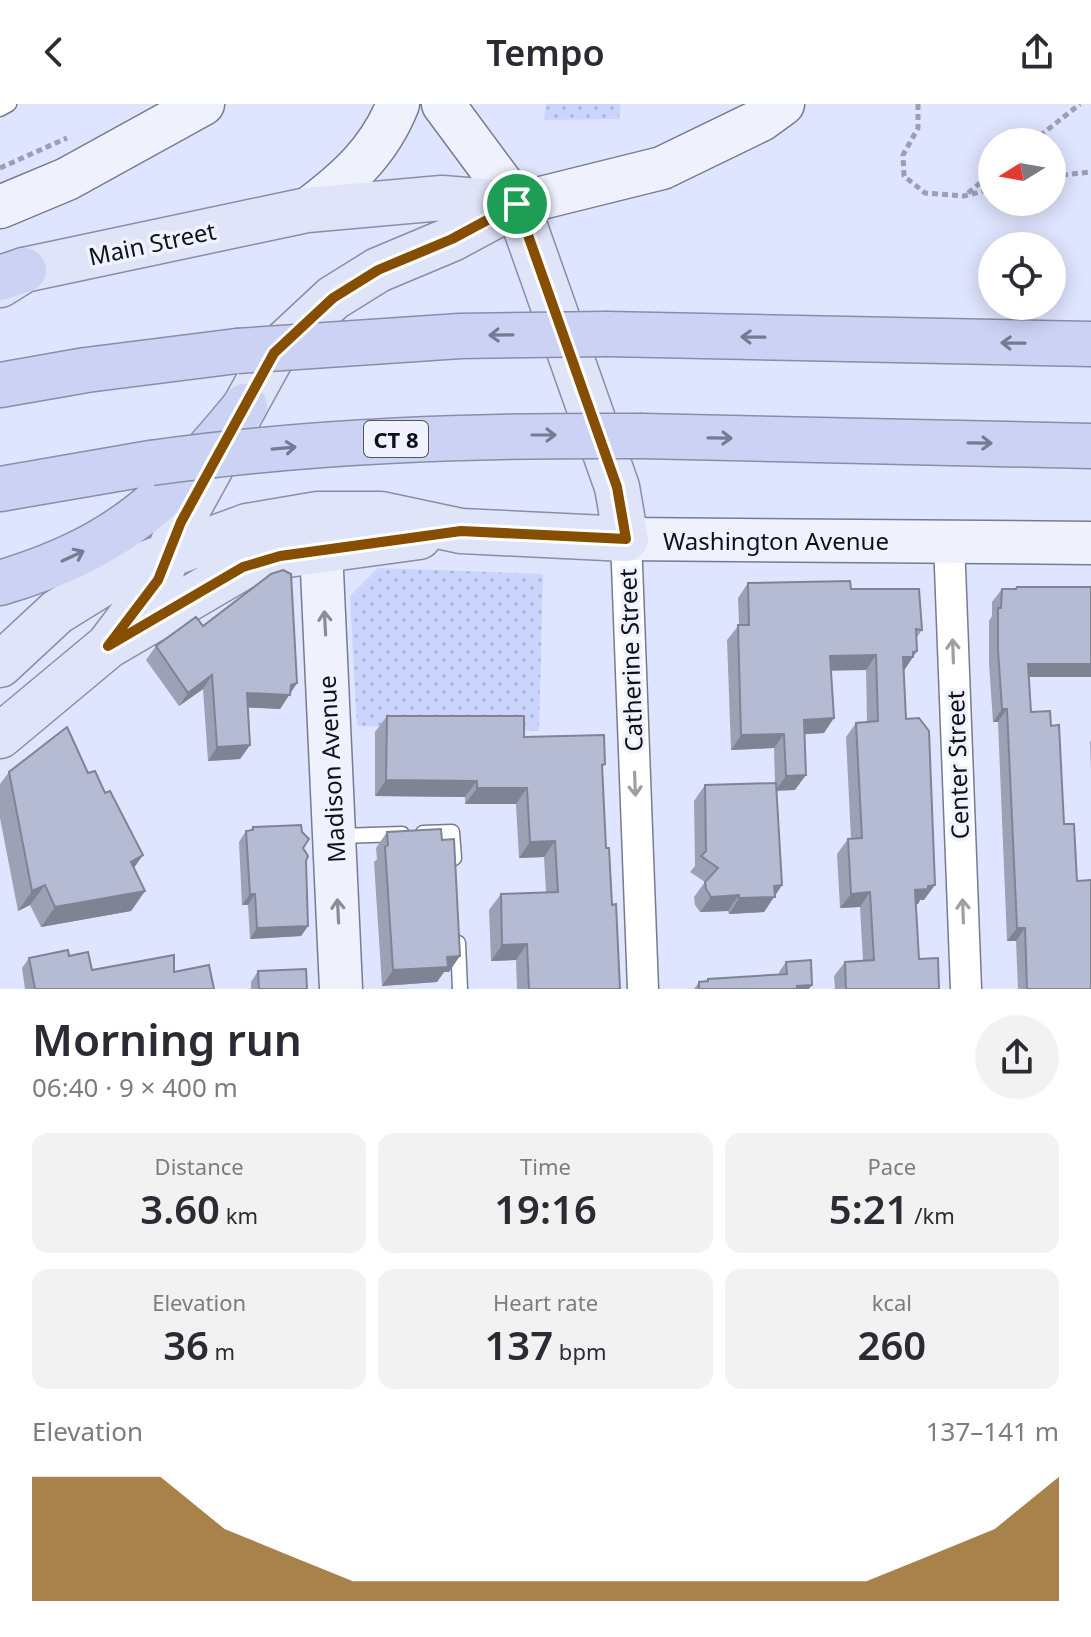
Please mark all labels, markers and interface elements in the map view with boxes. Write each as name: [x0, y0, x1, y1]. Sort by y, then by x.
text: Tempo: [486, 28, 605, 77]
icon: back: [32, 30, 76, 74]
icon: share: [1015, 30, 1059, 74]
north arrow: [978, 128, 1066, 216]
map controls: [978, 128, 1066, 320]
pin: [483, 170, 551, 238]
icon: arrive: [495, 182, 539, 226]
street label: Main Street: [85, 213, 219, 273]
button: locate: [978, 232, 1066, 320]
one-way arrow: [488, 327, 515, 343]
one-way arrow: [740, 330, 767, 345]
one-way arrow: [1000, 335, 1027, 350]
road number: CT 8: [364, 421, 428, 457]
one-way arrow: [530, 427, 557, 443]
one-way arrow: [706, 430, 733, 445]
one-way arrow: [966, 436, 993, 451]
one-way arrow: [270, 440, 297, 455]
street label: Washington Avenue: [663, 524, 889, 557]
one-way arrow: [61, 548, 85, 563]
street label: Catherine Street: [610, 567, 650, 752]
one-way arrow: [317, 610, 332, 637]
one-way arrow: [946, 638, 961, 665]
street label: Madison Avenue: [310, 674, 352, 864]
street label: Center Street: [938, 690, 976, 840]
one-way arrow: [628, 770, 643, 797]
one-way arrow: [330, 898, 345, 925]
one-way arrow: [955, 898, 970, 925]
text: Morning run: [32, 1009, 302, 1069]
button: share: [975, 1015, 1059, 1099]
text: 06:40 · 9 × 400 m: [32, 1069, 238, 1105]
text: Distance: [155, 1151, 244, 1181]
text: Time: [520, 1151, 571, 1181]
text: Pace: [868, 1151, 916, 1181]
text: 3.60: [140, 1181, 220, 1236]
text: 19:16: [494, 1181, 597, 1236]
text: 5:21: [829, 1181, 909, 1236]
text: km: [220, 1200, 258, 1230]
text: /km: [909, 1200, 955, 1230]
text: Elevation: [152, 1287, 246, 1317]
text: Heart rate: [493, 1287, 598, 1317]
text: kcal: [872, 1287, 912, 1317]
text: 36: [163, 1317, 209, 1372]
text: 137: [484, 1317, 553, 1372]
text: 260: [858, 1317, 926, 1372]
text: m: [209, 1336, 235, 1366]
text: bpm: [553, 1336, 606, 1366]
text: Elevation: [32, 1413, 143, 1449]
text: 137–141 m: [926, 1413, 1059, 1449]

